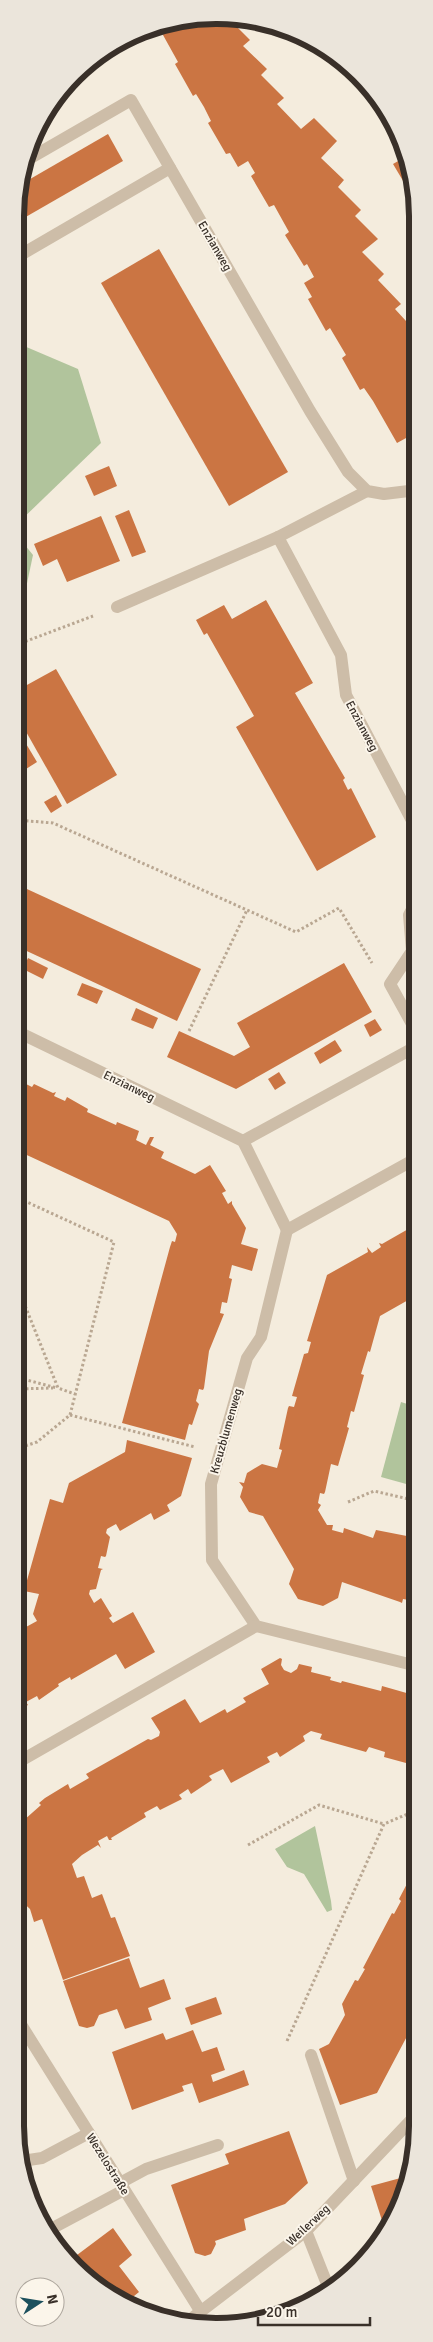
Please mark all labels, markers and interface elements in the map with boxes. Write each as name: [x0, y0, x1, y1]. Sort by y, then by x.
street label: Enzianweg: [194, 219, 235, 274]
street label: Enzianweg: [342, 698, 381, 754]
street label: Enzianweg: [101, 1068, 157, 1105]
street label: Kreuzblumenweg: [207, 1387, 246, 1476]
street label: Wezelostraße: [83, 2131, 132, 2198]
street label: Weilerweg: [284, 2201, 333, 2249]
north arrow: [15, 2277, 65, 2327]
text: N: [43, 2293, 62, 2306]
scale bar: [258, 2294, 370, 2326]
text: 20 m: [266, 2303, 297, 2321]

